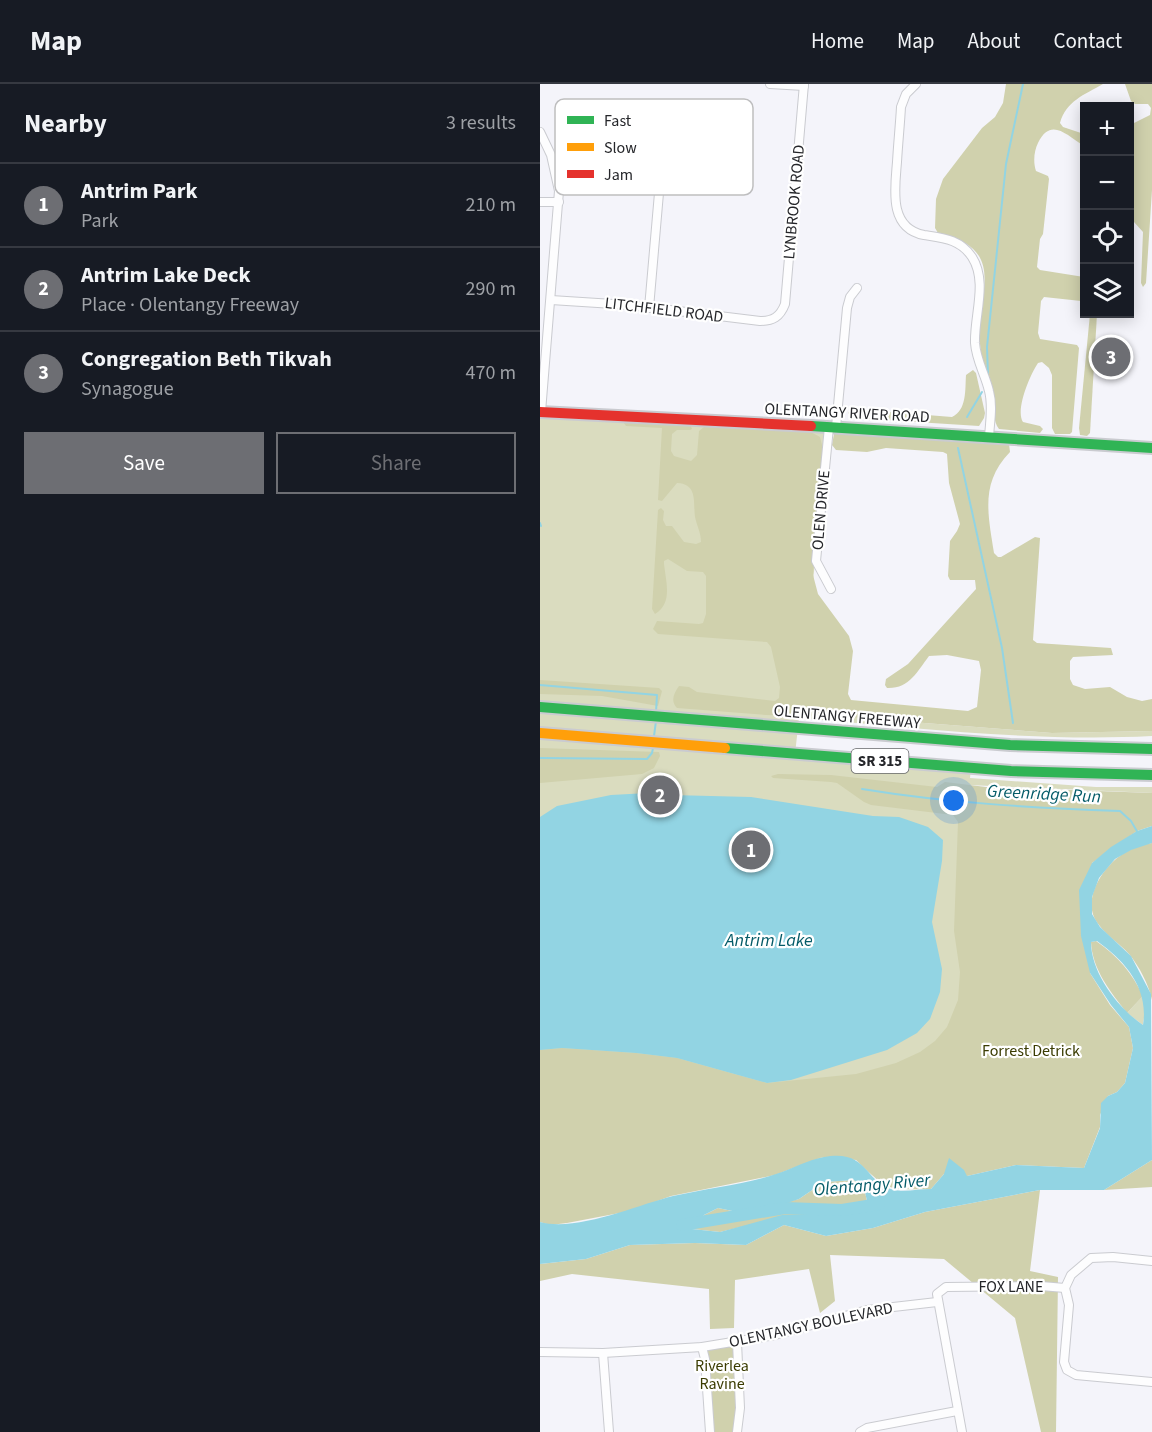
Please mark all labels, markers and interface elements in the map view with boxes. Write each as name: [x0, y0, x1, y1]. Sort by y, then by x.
text: Map: [30, 21, 82, 61]
text: Home: [811, 26, 864, 56]
text: Map: [897, 26, 935, 56]
text: About: [968, 26, 1020, 56]
text: Contact: [1053, 26, 1122, 56]
legend: [555, 99, 753, 195]
map controls: [1080, 102, 1134, 318]
button: +: [1080, 102, 1134, 156]
text: Nearby: [24, 105, 107, 142]
text: 3 results: [446, 109, 516, 137]
text: Fast: [604, 110, 632, 132]
text: Slow: [604, 137, 637, 159]
street label: LYNBROOK ROAD: [778, 144, 810, 260]
button: −: [1080, 156, 1134, 210]
text: Jam: [604, 164, 633, 186]
text: Antrim Park: [81, 175, 197, 207]
text: 1: [38, 191, 49, 219]
text: 210 m: [466, 191, 516, 219]
text: Park: [81, 207, 118, 235]
button: locate: [1080, 210, 1134, 264]
text: Antrim Lake Deck: [81, 259, 251, 291]
button: layers: [1080, 264, 1134, 318]
text: 2: [38, 275, 49, 303]
text: 290 m: [466, 275, 516, 303]
text: Place · Olentangy Freeway: [81, 291, 299, 319]
street label: LITCHFIELD ROAD: [603, 292, 725, 328]
pin: 3: [1092, 334, 1130, 380]
text: Congregation Beth Tikvah: [81, 343, 332, 375]
text: 3: [38, 359, 49, 387]
text: 470 m: [466, 359, 516, 387]
text: Synagogue: [81, 375, 174, 403]
street label: OLENTANGY RIVER ROAD: [764, 398, 930, 428]
button: Save: [24, 432, 264, 494]
button: Share: [276, 432, 516, 494]
street label: OLEN DRIVE: [807, 469, 835, 551]
street label: OLENTANGY FREEWAY: [773, 700, 922, 734]
road number: SR 315: [852, 749, 908, 773]
pin: 2: [640, 772, 680, 818]
water label: Greenridge Run: [986, 779, 1102, 809]
your location: [939, 786, 968, 815]
pin: 1: [732, 828, 770, 873]
water label: Antrim Lake: [724, 928, 813, 953]
park label: Forrest Detrick: [982, 1040, 1080, 1062]
water label: Olentangy River: [813, 1167, 932, 1203]
street label: FOX LANE: [979, 1276, 1043, 1298]
street label: OLENTANGY BOULEVARD: [727, 1297, 895, 1353]
park label: Riverlea Ravine: [695, 1355, 749, 1395]

